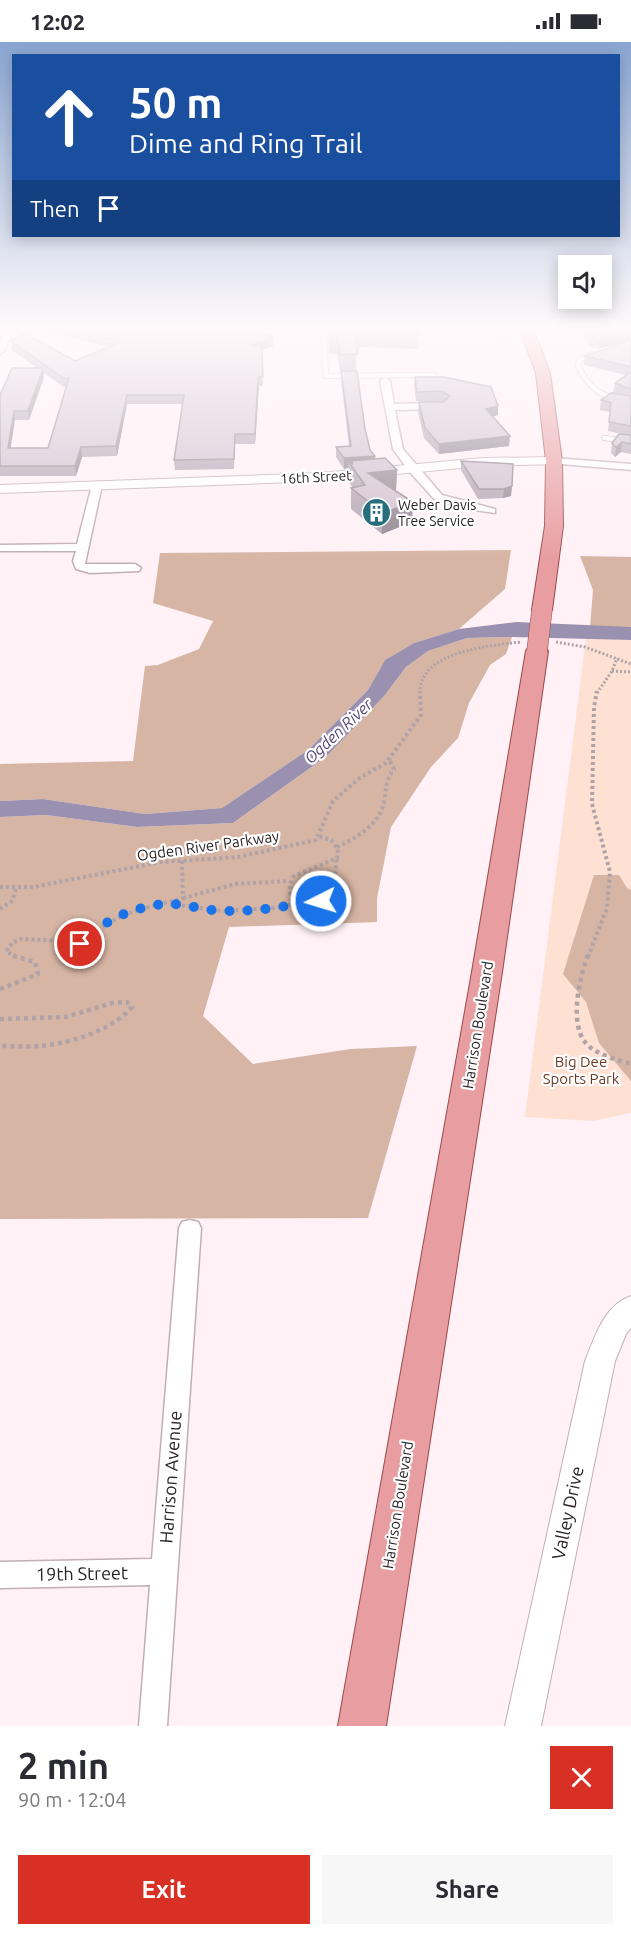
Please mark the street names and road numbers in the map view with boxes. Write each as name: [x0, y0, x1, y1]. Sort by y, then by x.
street label: 16th Street: [280, 467, 353, 487]
street label: Ogden River Parkway: [136, 827, 280, 864]
street label: Harrison Boulevard: [459, 960, 496, 1090]
street label: Harrison Avenue: [155, 1410, 185, 1544]
street label: Harrison Boulevard: [379, 1440, 416, 1570]
street label: Valley Drive: [547, 1464, 587, 1561]
street label: 19th Street: [36, 1562, 128, 1584]

